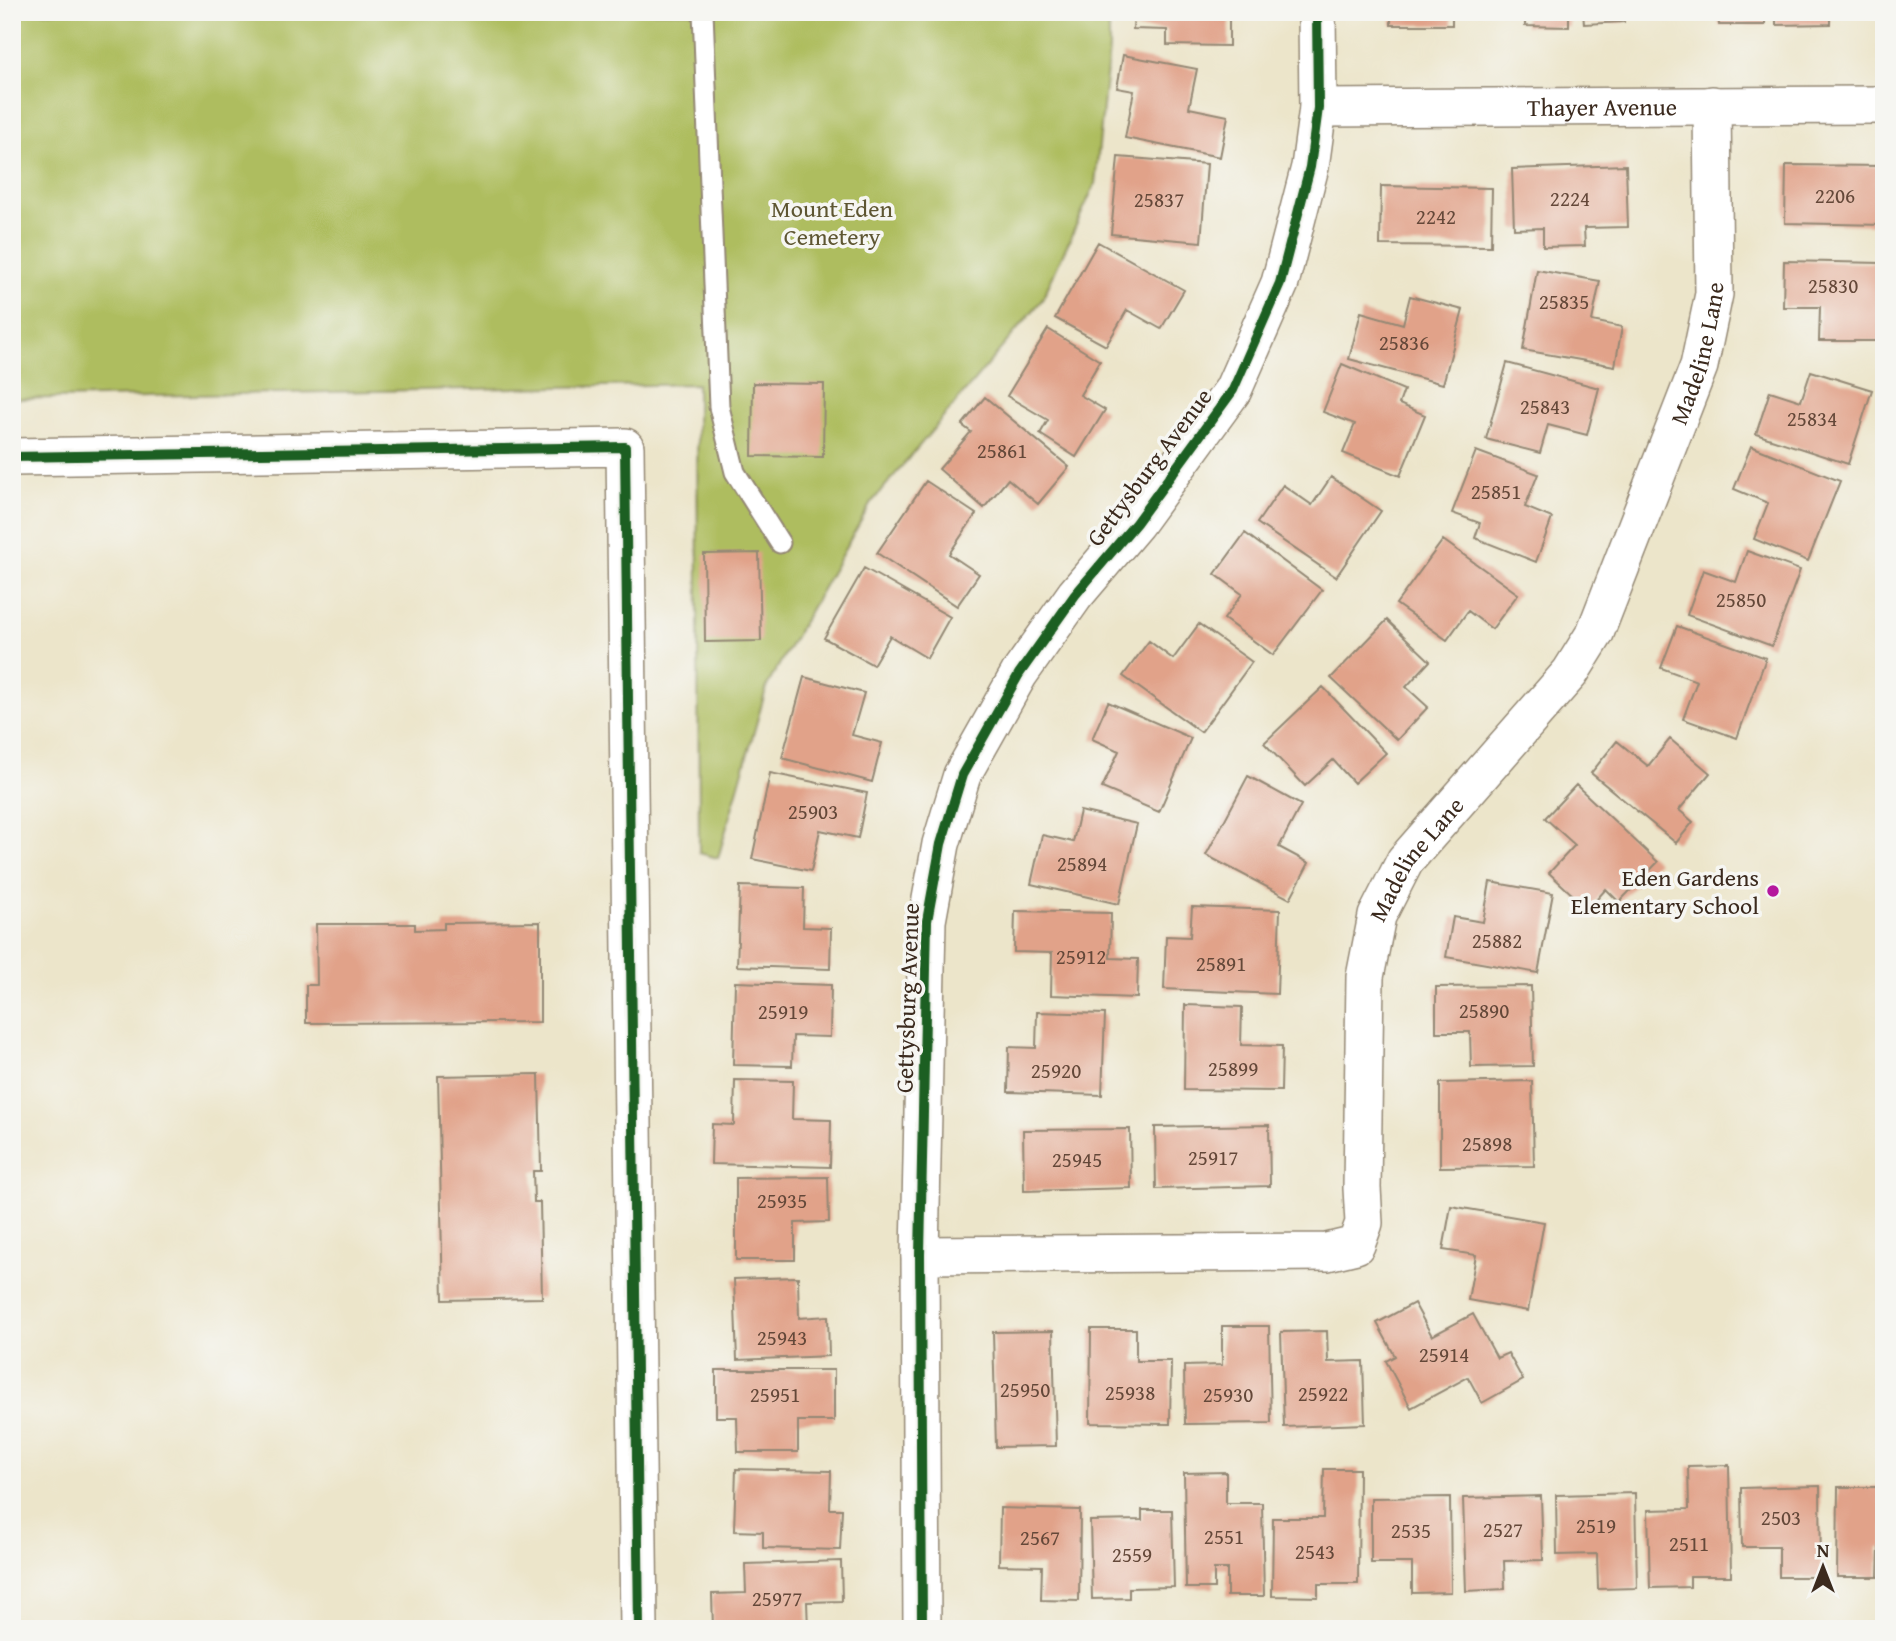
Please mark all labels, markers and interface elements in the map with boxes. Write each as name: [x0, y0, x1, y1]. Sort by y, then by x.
street label: Thayer Avenue: [1527, 89, 1677, 124]
house number: 2206: [1815, 180, 1855, 211]
house number: 2224: [1550, 183, 1590, 214]
house number: 25837: [1134, 184, 1184, 215]
park label: Mount Eden Cemetery: [771, 191, 893, 254]
house number: 2242: [1416, 201, 1456, 232]
house number: 25830: [1808, 270, 1858, 301]
street label: Madeline Lane: [1660, 282, 1731, 429]
house number: 25835: [1539, 286, 1589, 317]
house number: 25836: [1379, 327, 1429, 358]
street label: Gettysburg Avenue: [1078, 381, 1220, 553]
house number: 25843: [1520, 391, 1570, 422]
house number: 25834: [1787, 403, 1837, 434]
house number: 25861: [977, 435, 1027, 466]
house number: 25851: [1471, 476, 1521, 507]
house number: 25850: [1716, 584, 1766, 615]
street label: Madeline Lane: [1360, 789, 1472, 927]
house number: 25903: [788, 796, 838, 827]
house number: 25894: [1057, 848, 1107, 879]
place label: Eden Gardens Elementary School: [1571, 860, 1759, 923]
marker: Eden Gardens Elementary School: [1765, 883, 1781, 899]
street label: Gettysburg Avenue: [886, 902, 928, 1094]
house number: 25882: [1472, 925, 1522, 956]
house number: 25912: [1056, 941, 1106, 972]
house number: 25891: [1196, 948, 1246, 979]
house number: 25890: [1459, 995, 1509, 1026]
house number: 25919: [758, 996, 808, 1027]
house number: 25899: [1208, 1053, 1258, 1084]
house number: 25920: [1031, 1055, 1081, 1086]
house number: 25898: [1462, 1128, 1512, 1159]
house number: 25917: [1188, 1142, 1238, 1173]
house number: 25945: [1052, 1144, 1102, 1175]
house number: 25935: [757, 1185, 807, 1216]
house number: 25943: [757, 1322, 807, 1353]
house number: 25914: [1419, 1339, 1469, 1370]
house number: 25950: [1000, 1374, 1050, 1405]
house number: 25938: [1105, 1377, 1155, 1408]
house number: 25922: [1298, 1378, 1348, 1409]
house number: 25951: [750, 1379, 800, 1410]
house number: 25930: [1203, 1379, 1253, 1410]
house number: 2503: [1761, 1502, 1801, 1533]
house number: 2519: [1576, 1510, 1616, 1541]
house number: 2527: [1483, 1514, 1523, 1545]
house number: 2535: [1391, 1515, 1431, 1546]
house number: 2551: [1204, 1521, 1244, 1552]
house number: 2567: [1020, 1522, 1060, 1553]
house number: 2511: [1669, 1528, 1709, 1559]
north arrow: [1787, 1532, 1857, 1602]
house number: 2543: [1295, 1536, 1335, 1567]
text: N: [1817, 1536, 1830, 1564]
house number: 2559: [1112, 1539, 1152, 1570]
house number: 25977: [752, 1583, 802, 1614]

